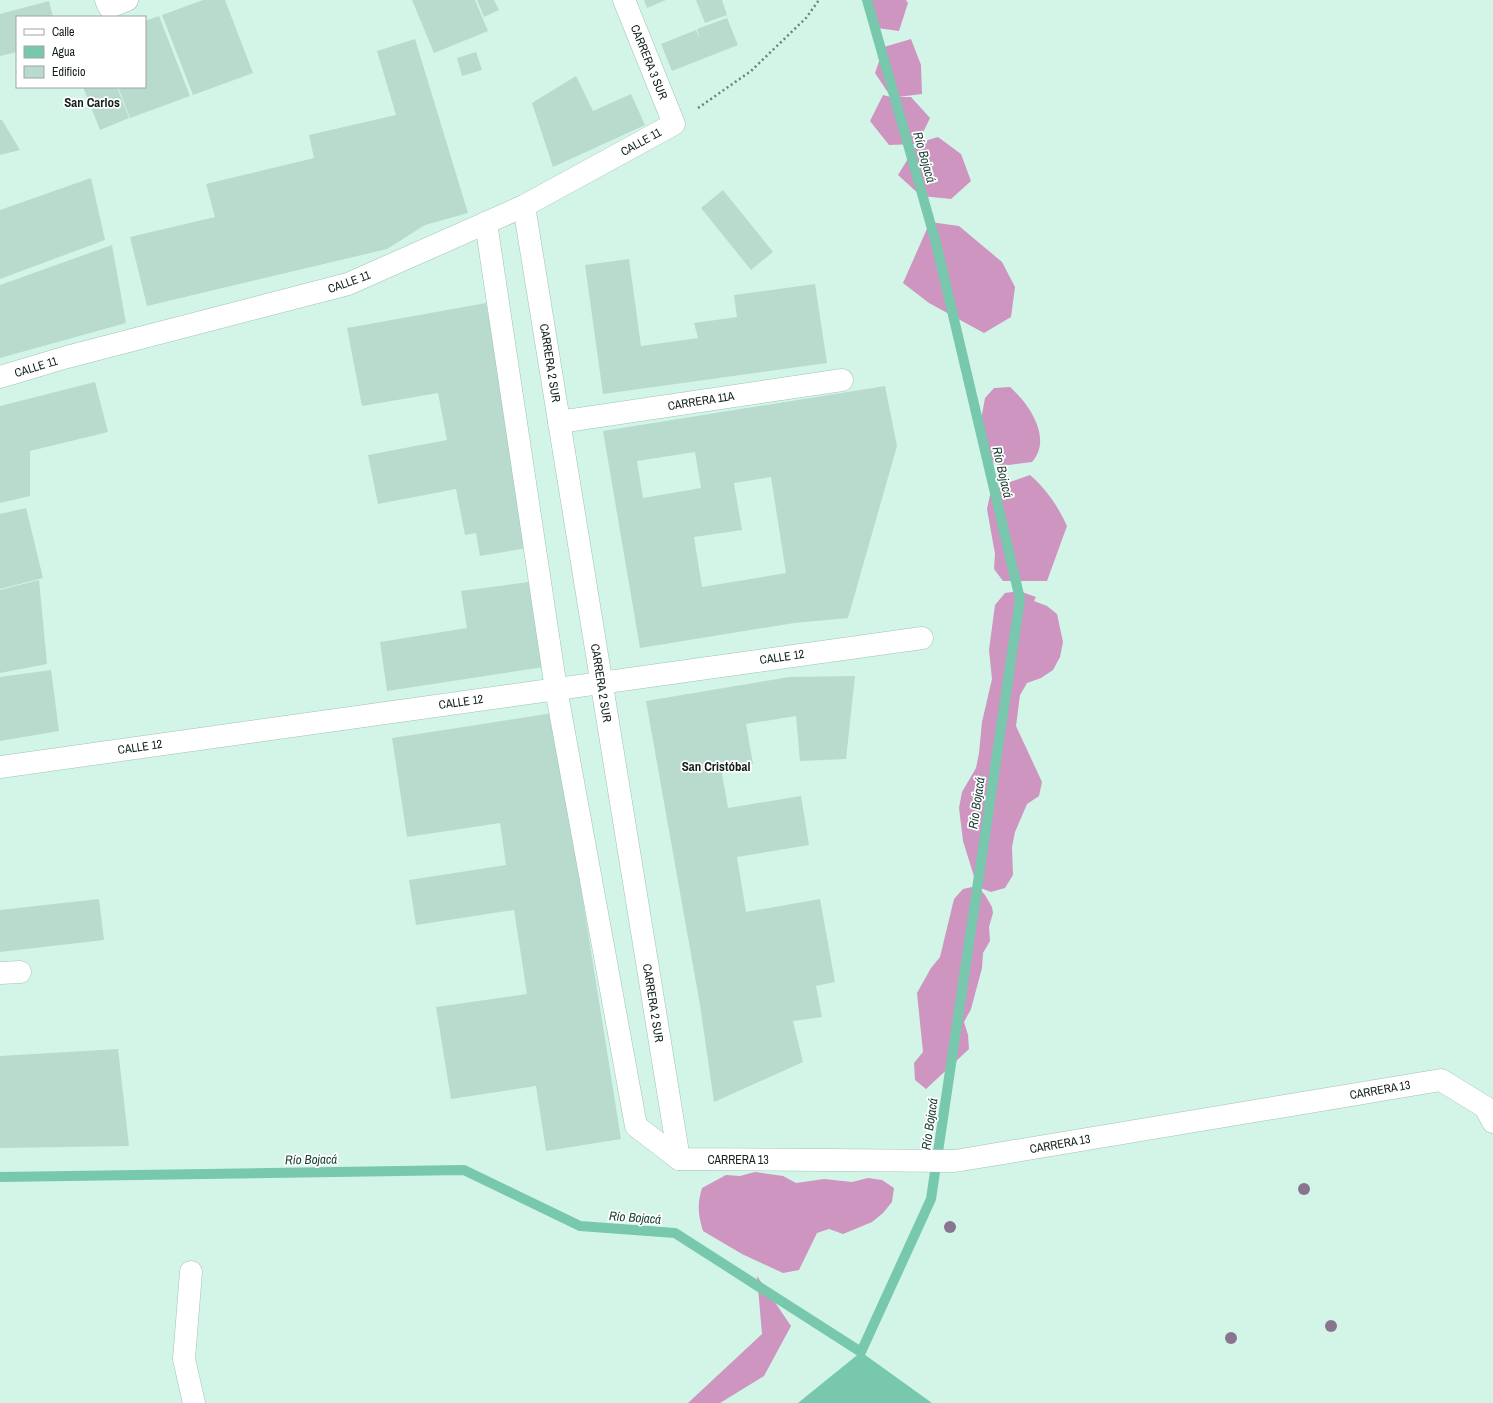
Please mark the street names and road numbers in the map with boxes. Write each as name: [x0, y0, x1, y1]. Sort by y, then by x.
street label: CARRERA 3 SUR: [627, 22, 671, 102]
street label: CALLE 11: [618, 124, 665, 160]
street label: CALLE 11: [326, 267, 373, 297]
street label: CARRERA 2 SUR: [536, 323, 564, 403]
street label: CALLE 11: [13, 353, 60, 381]
street label: CARRERA 11A: [667, 388, 736, 414]
street label: CARRERA 2 SUR: [587, 643, 615, 723]
street label: CALLE 12: [759, 646, 805, 668]
street label: CALLE 12: [438, 691, 484, 713]
street label: CALLE 12: [117, 736, 163, 758]
street label: CARRERA 2 SUR: [639, 963, 667, 1043]
street label: CARRERA 13: [1348, 1077, 1412, 1103]
street label: CARRERA 13: [1028, 1131, 1092, 1157]
street label: CARRERA 13: [707, 1152, 769, 1168]

